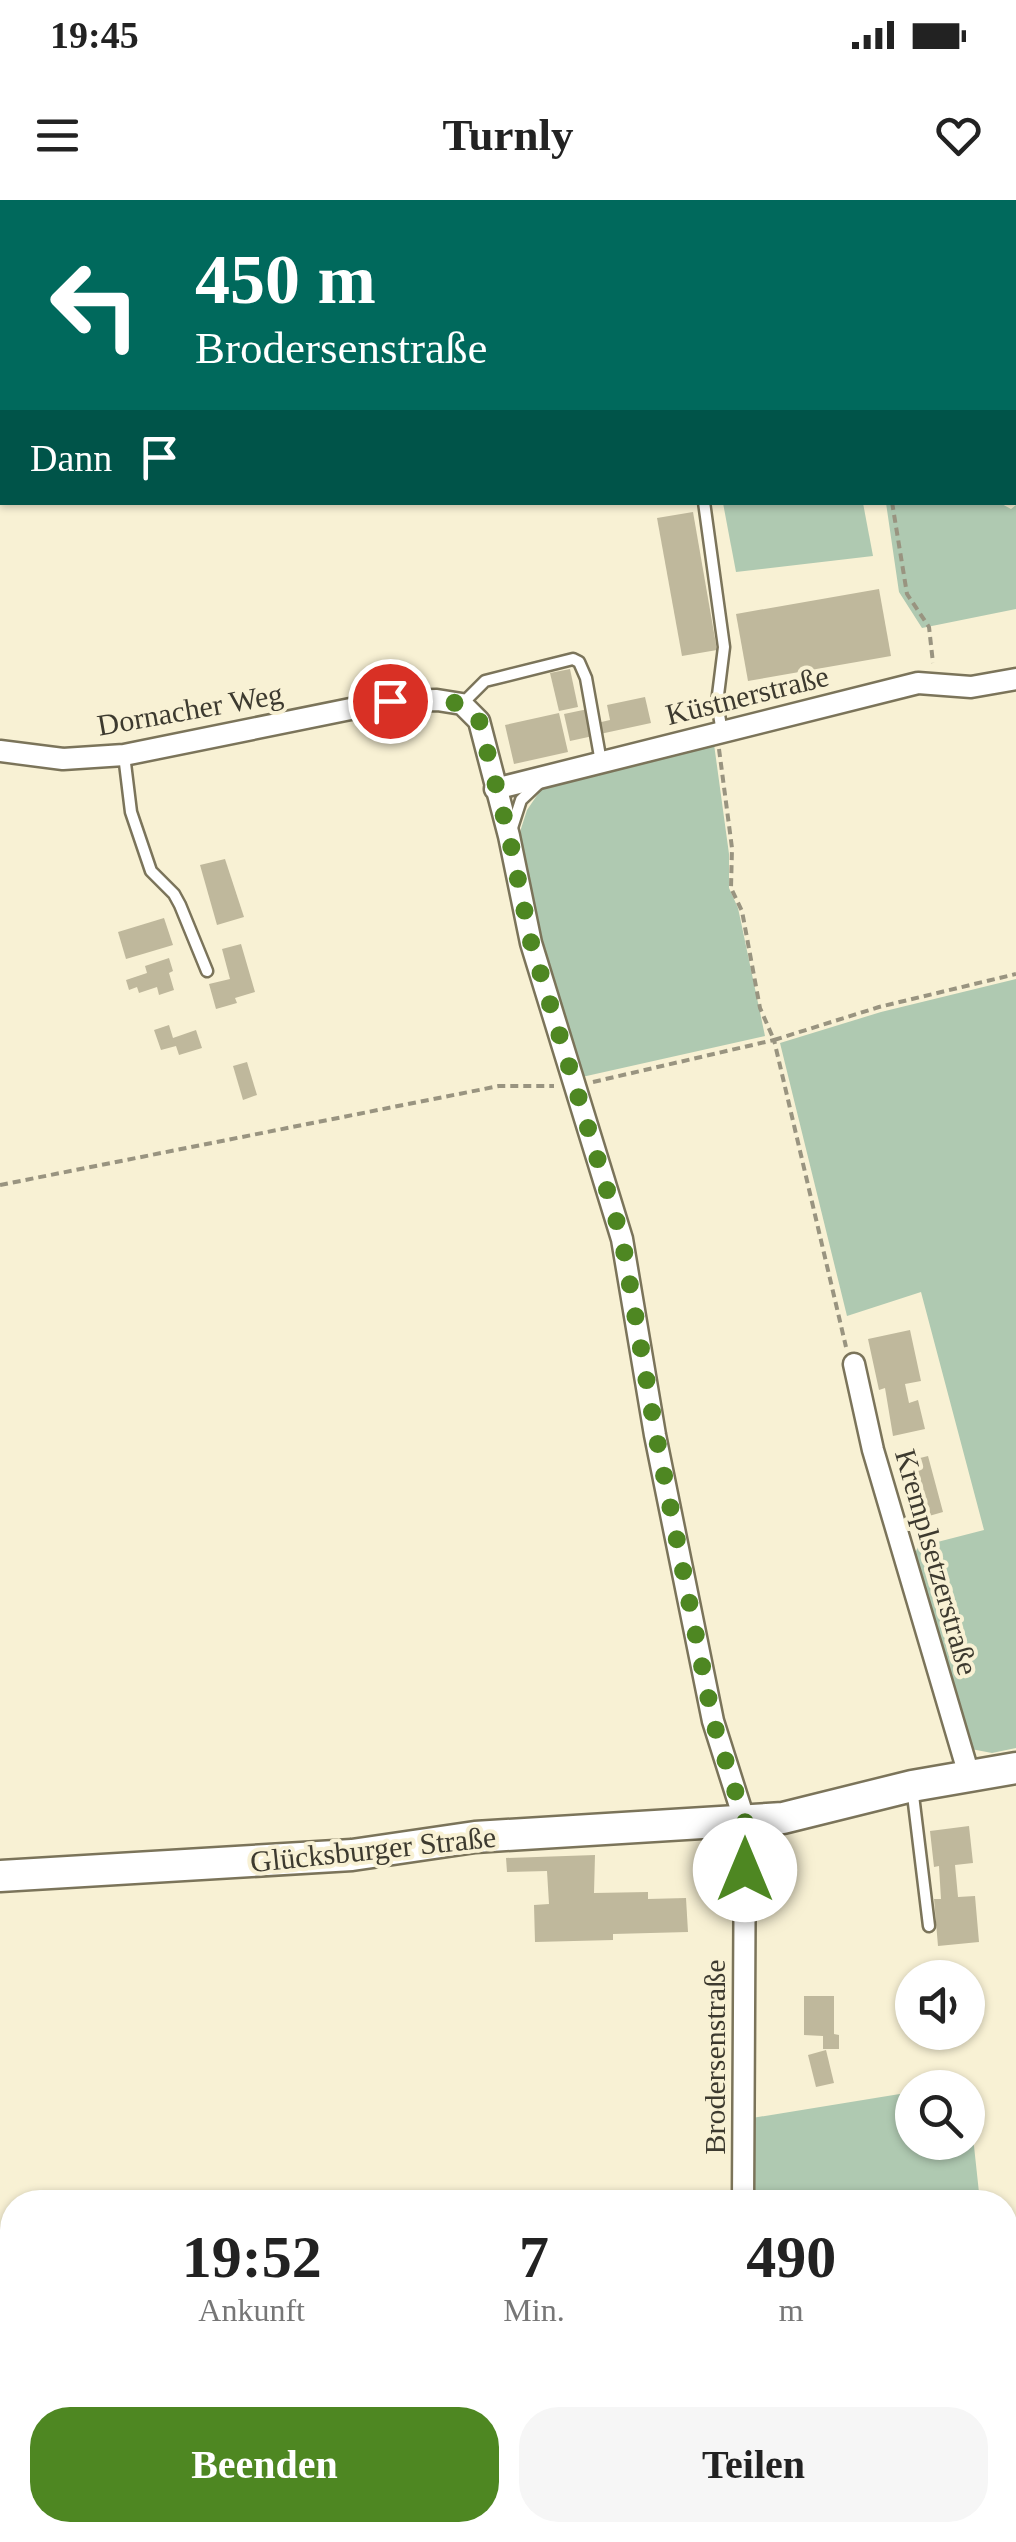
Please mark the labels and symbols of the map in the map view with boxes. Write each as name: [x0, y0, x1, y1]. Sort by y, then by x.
pin: [348, 659, 433, 744]
street label: Küstnerstraße: [662, 659, 832, 731]
street label: Dornacher Weg: [95, 676, 285, 742]
street label: Kremplsetzerstraße: [889, 1445, 985, 1679]
position arrow: [693, 1818, 797, 1922]
street label: Glücksburger Straße: [249, 1820, 497, 1878]
street label: Brodersenstraße: [698, 1960, 731, 2154]

